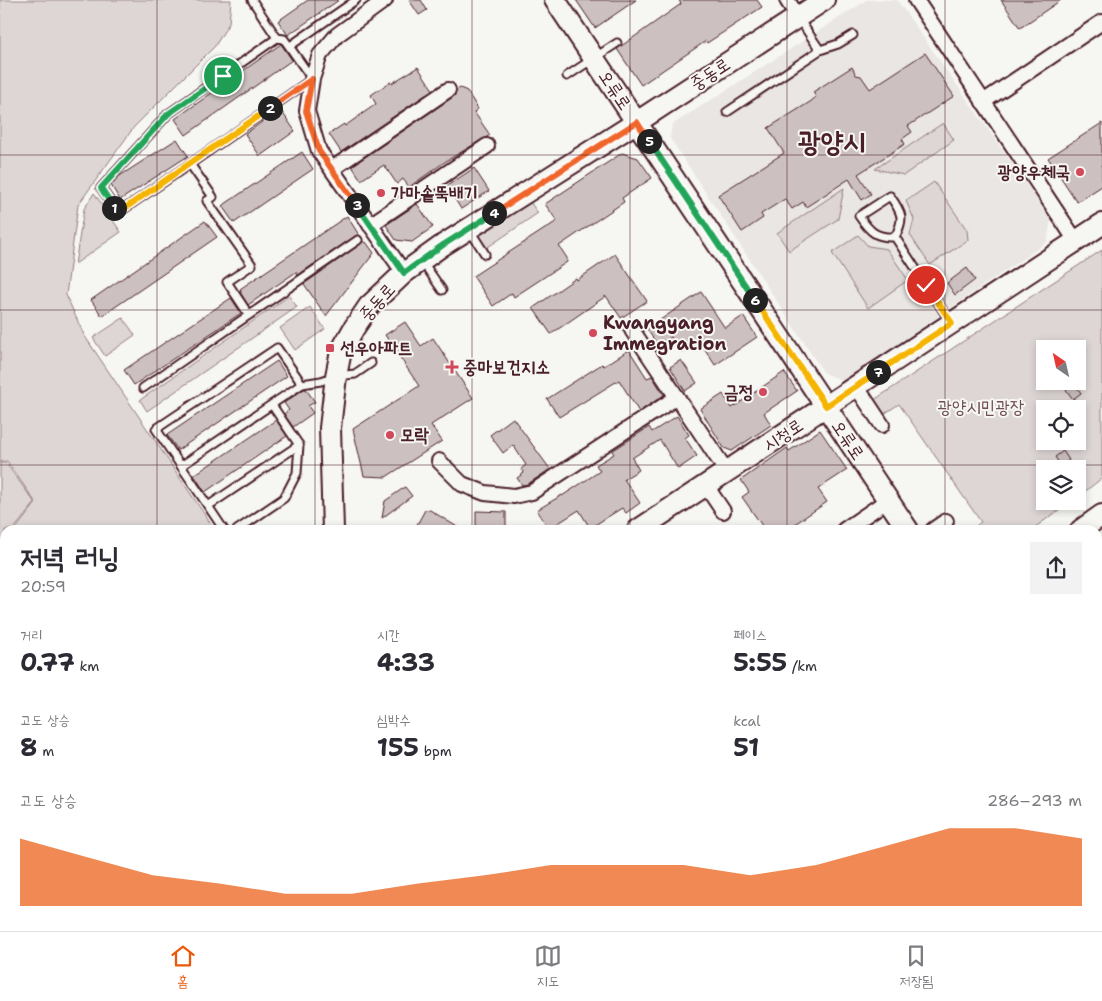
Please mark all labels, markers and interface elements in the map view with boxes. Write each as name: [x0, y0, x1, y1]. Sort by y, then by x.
street label: 중동로: [685, 52, 735, 96]
pin: [202, 55, 244, 97]
icon: arrive: [209, 62, 237, 90]
street label: 오류로: [593, 65, 637, 115]
pin: 2: [258, 96, 282, 120]
text: 2: [266, 99, 275, 117]
district label: 광양시: [798, 122, 866, 160]
pin: 5: [636, 128, 662, 154]
text: 5: [645, 132, 654, 150]
place label: 광양우체국: [998, 160, 1070, 184]
marker: 광양우체국: [1074, 166, 1086, 178]
place label: 가마솥뚝배기: [391, 181, 478, 205]
marker: 가마솥뚝배기: [375, 187, 387, 199]
pin: 3: [344, 192, 370, 218]
pin: 1: [102, 196, 126, 220]
text: 3: [353, 196, 362, 214]
text: 1: [111, 199, 118, 217]
pin: 4: [482, 200, 506, 226]
text: 4: [490, 204, 499, 222]
pin: [905, 264, 947, 306]
icon: check: [912, 271, 940, 299]
street label: 중동로: [354, 278, 400, 326]
pin: 6: [742, 288, 768, 312]
text: 6: [751, 291, 760, 309]
place label: Kwangyang Immegration: [603, 311, 726, 356]
marker: Kwangyang Immegration: [587, 327, 599, 339]
place label: 선우아파트: [340, 336, 412, 360]
north arrow: [1036, 340, 1086, 390]
map controls: [1036, 340, 1086, 510]
marker: 선우아파트: [324, 342, 336, 354]
place label: 중마보건지소: [463, 355, 550, 379]
marker: 중마보건지소: [445, 360, 459, 374]
pin: 7: [866, 360, 890, 384]
text: 7: [874, 363, 883, 381]
place label: 금정: [724, 380, 753, 404]
marker: 금정: [757, 386, 769, 398]
park label: 광양시민광장: [938, 395, 1024, 419]
button: locate: [1036, 400, 1086, 450]
street label: 시청로: [758, 413, 808, 457]
street label: 오류로: [826, 415, 870, 465]
place label: 모락: [400, 423, 429, 447]
marker: 모락: [384, 429, 396, 441]
button: layers: [1036, 460, 1086, 510]
text: 저녁 러닝: [20, 538, 120, 576]
button: share: [1030, 542, 1082, 594]
text: 20:59: [20, 576, 66, 597]
text: 거리: [20, 626, 43, 644]
text: 시간: [377, 626, 399, 644]
text: 페이스: [733, 626, 767, 644]
text: 0.77: [20, 645, 75, 679]
text: 4:33: [377, 645, 435, 679]
text: 5:55: [733, 645, 787, 679]
text: km: [75, 657, 99, 675]
text: /km: [787, 657, 817, 675]
text: 고도 상승: [20, 711, 70, 729]
text: 심박수: [377, 711, 410, 729]
text: kcal: [733, 712, 761, 730]
text: 8: [20, 730, 38, 764]
text: 155: [377, 730, 419, 764]
text: 51: [733, 730, 759, 764]
text: m: [38, 742, 54, 760]
text: bpm: [419, 742, 452, 760]
text: 고도 상승: [20, 790, 77, 811]
text: 286–293 m: [987, 790, 1082, 811]
tab: 홈: [169, 942, 197, 991]
tab: 지도: [534, 942, 562, 991]
tab: 저장됨: [899, 942, 933, 991]

